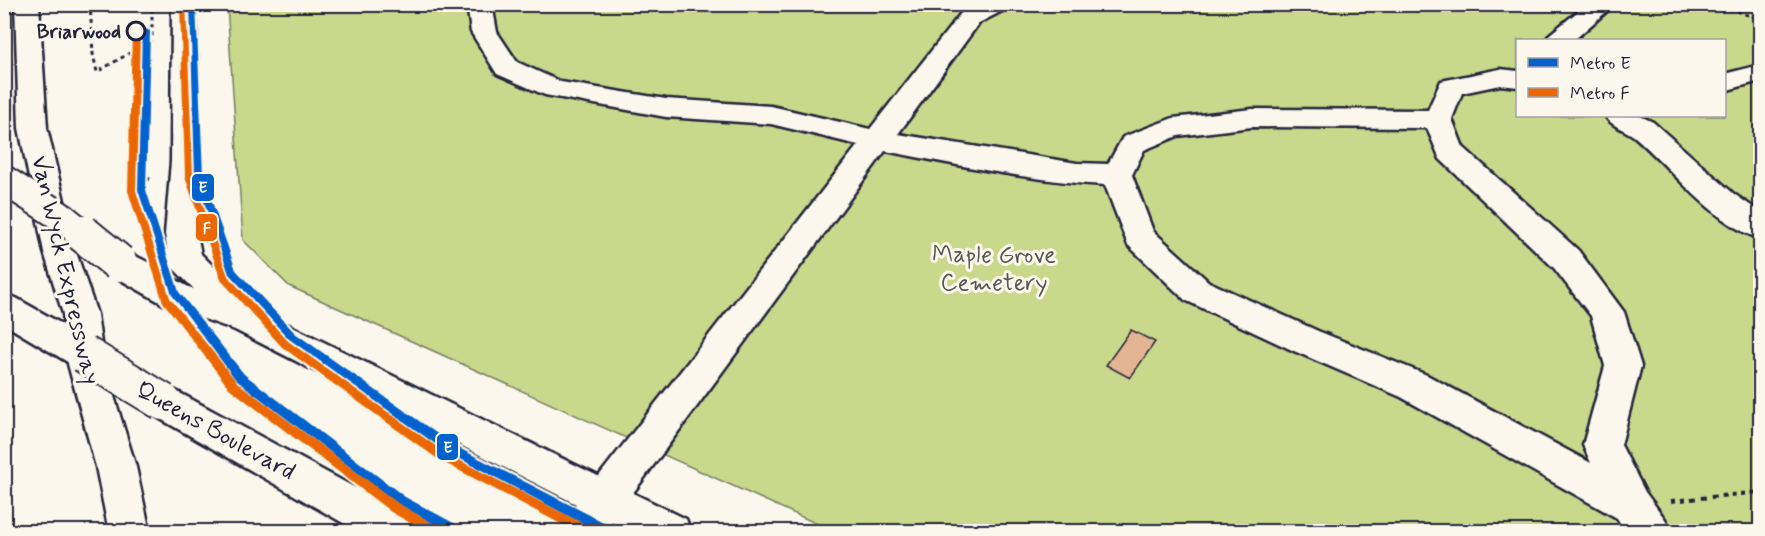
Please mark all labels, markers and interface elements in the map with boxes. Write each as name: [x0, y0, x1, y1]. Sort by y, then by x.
place label: Briarwood: [37, 19, 121, 46]
marker: Briarwood: [126, 21, 146, 41]
legend: [1516, 39, 1726, 117]
text: Metro E: [1570, 52, 1631, 76]
text: Metro F: [1570, 82, 1630, 106]
street label: Van Wyck Expressway: [23, 153, 106, 388]
line badge: E: [191, 173, 215, 202]
text: E: [198, 178, 208, 199]
line badge: F: [195, 213, 218, 242]
text: F: [203, 219, 212, 240]
park label: Maple Grove Cemetery: [932, 240, 1056, 299]
street label: Queens Boulevard: [130, 375, 300, 488]
line badge: E: [436, 433, 459, 461]
text: E: [443, 438, 453, 459]

